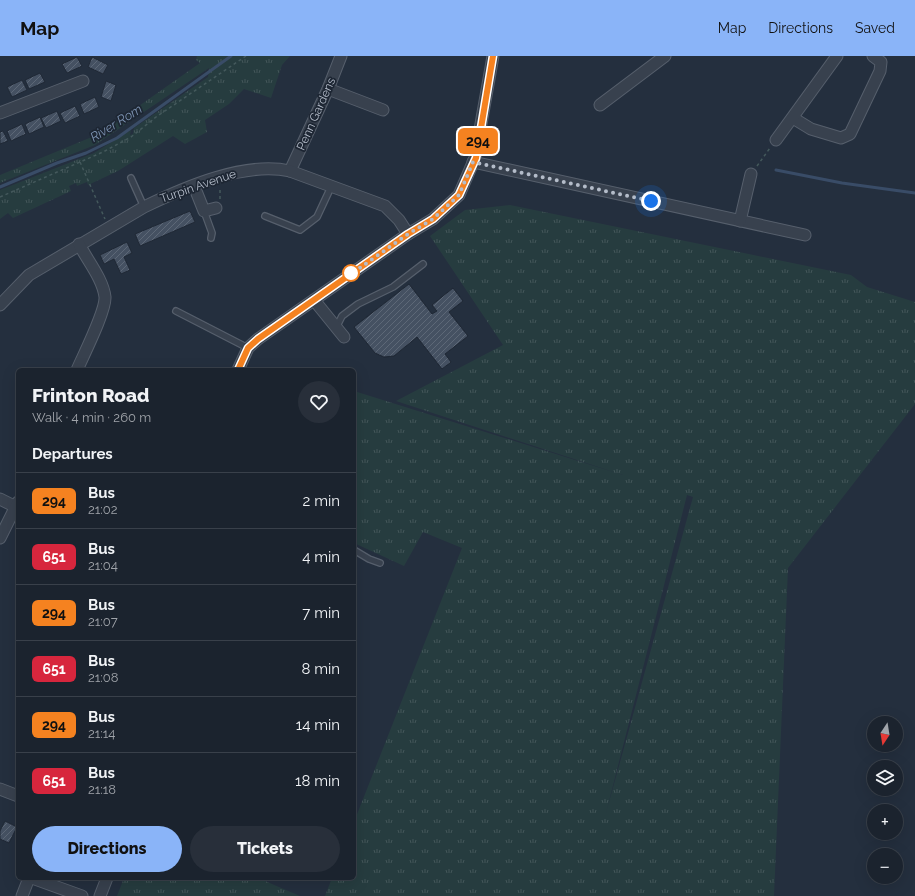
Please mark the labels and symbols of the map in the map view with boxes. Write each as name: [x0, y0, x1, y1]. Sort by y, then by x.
street label: Penn Gardens: [294, 75, 338, 152]
water label: River Rom: [87, 101, 145, 145]
line badge: 294: [455, 128, 501, 154]
street label: Turpin Avenue: [158, 166, 238, 206]
your location: [641, 191, 661, 211]
unlabelled marker: [342, 264, 360, 282]
north arrow: [867, 716, 903, 752]

